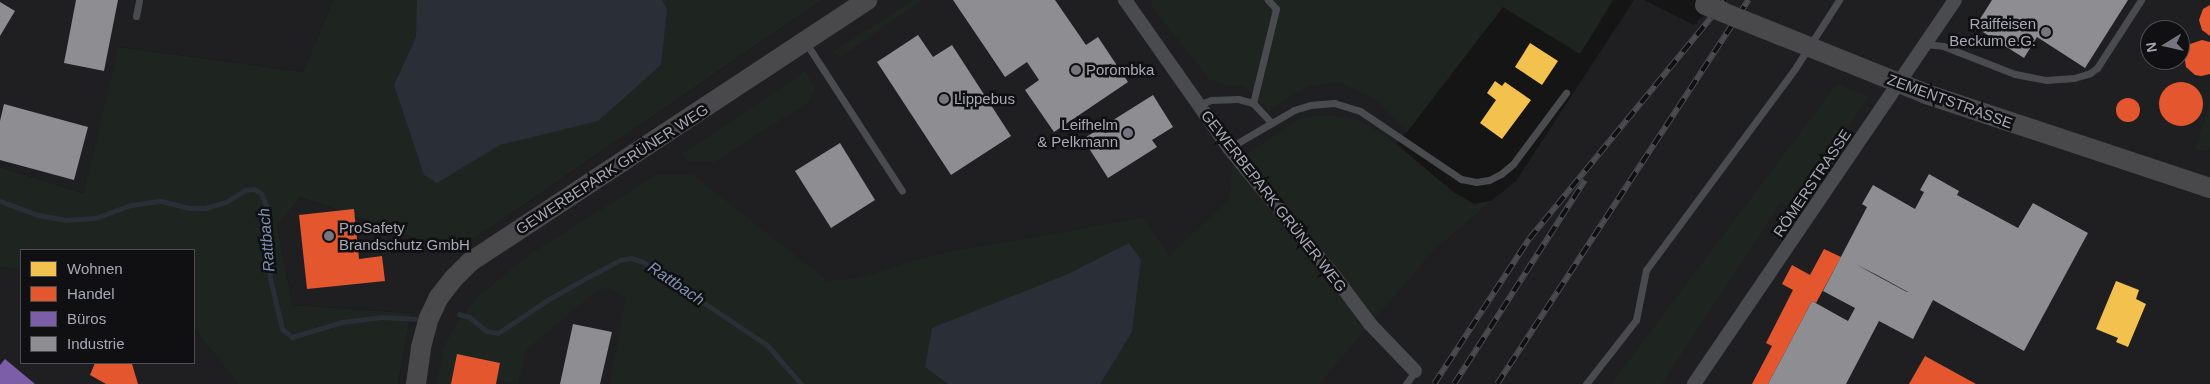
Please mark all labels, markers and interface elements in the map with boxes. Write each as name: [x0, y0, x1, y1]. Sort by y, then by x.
place label: Raiffeisen Beckum e.G.: [1949, 14, 2036, 49]
north arrow: [2140, 20, 2190, 70]
marker: Raiffeisen Beckum e.G.: [2040, 26, 2052, 38]
text: N: [2142, 41, 2160, 53]
place label: Porombka: [1086, 61, 1154, 79]
marker: Porombka: [1070, 64, 1082, 76]
street label: ZEMENTSTRASSE: [1885, 70, 2015, 132]
place label: Lippebus: [954, 90, 1015, 108]
marker: Lippebus: [938, 93, 950, 105]
street label: GEWERBEPARK GRÜNER WEG: [513, 100, 711, 238]
street label: GEWERBEPARK GRÜNER WEG: [1197, 107, 1351, 295]
place label: Leifhelm & Pelkmann: [1037, 115, 1118, 150]
street label: RÖMERSTRASSE: [1769, 126, 1855, 240]
marker: Leifhelm & Pelkmann: [1122, 127, 1134, 139]
water label: Rattbach: [255, 207, 279, 273]
place label: ProSafety Brandschutz GmbH: [339, 218, 470, 253]
marker: ProSafety Brandschutz GmbH: [323, 230, 335, 242]
legend: [20, 249, 195, 364]
water label: Rattbach: [644, 258, 708, 310]
text: Wohnen: [67, 260, 123, 277]
text: Handel: [67, 285, 115, 302]
text: Büros: [67, 310, 106, 327]
text: Industrie: [67, 335, 125, 352]

